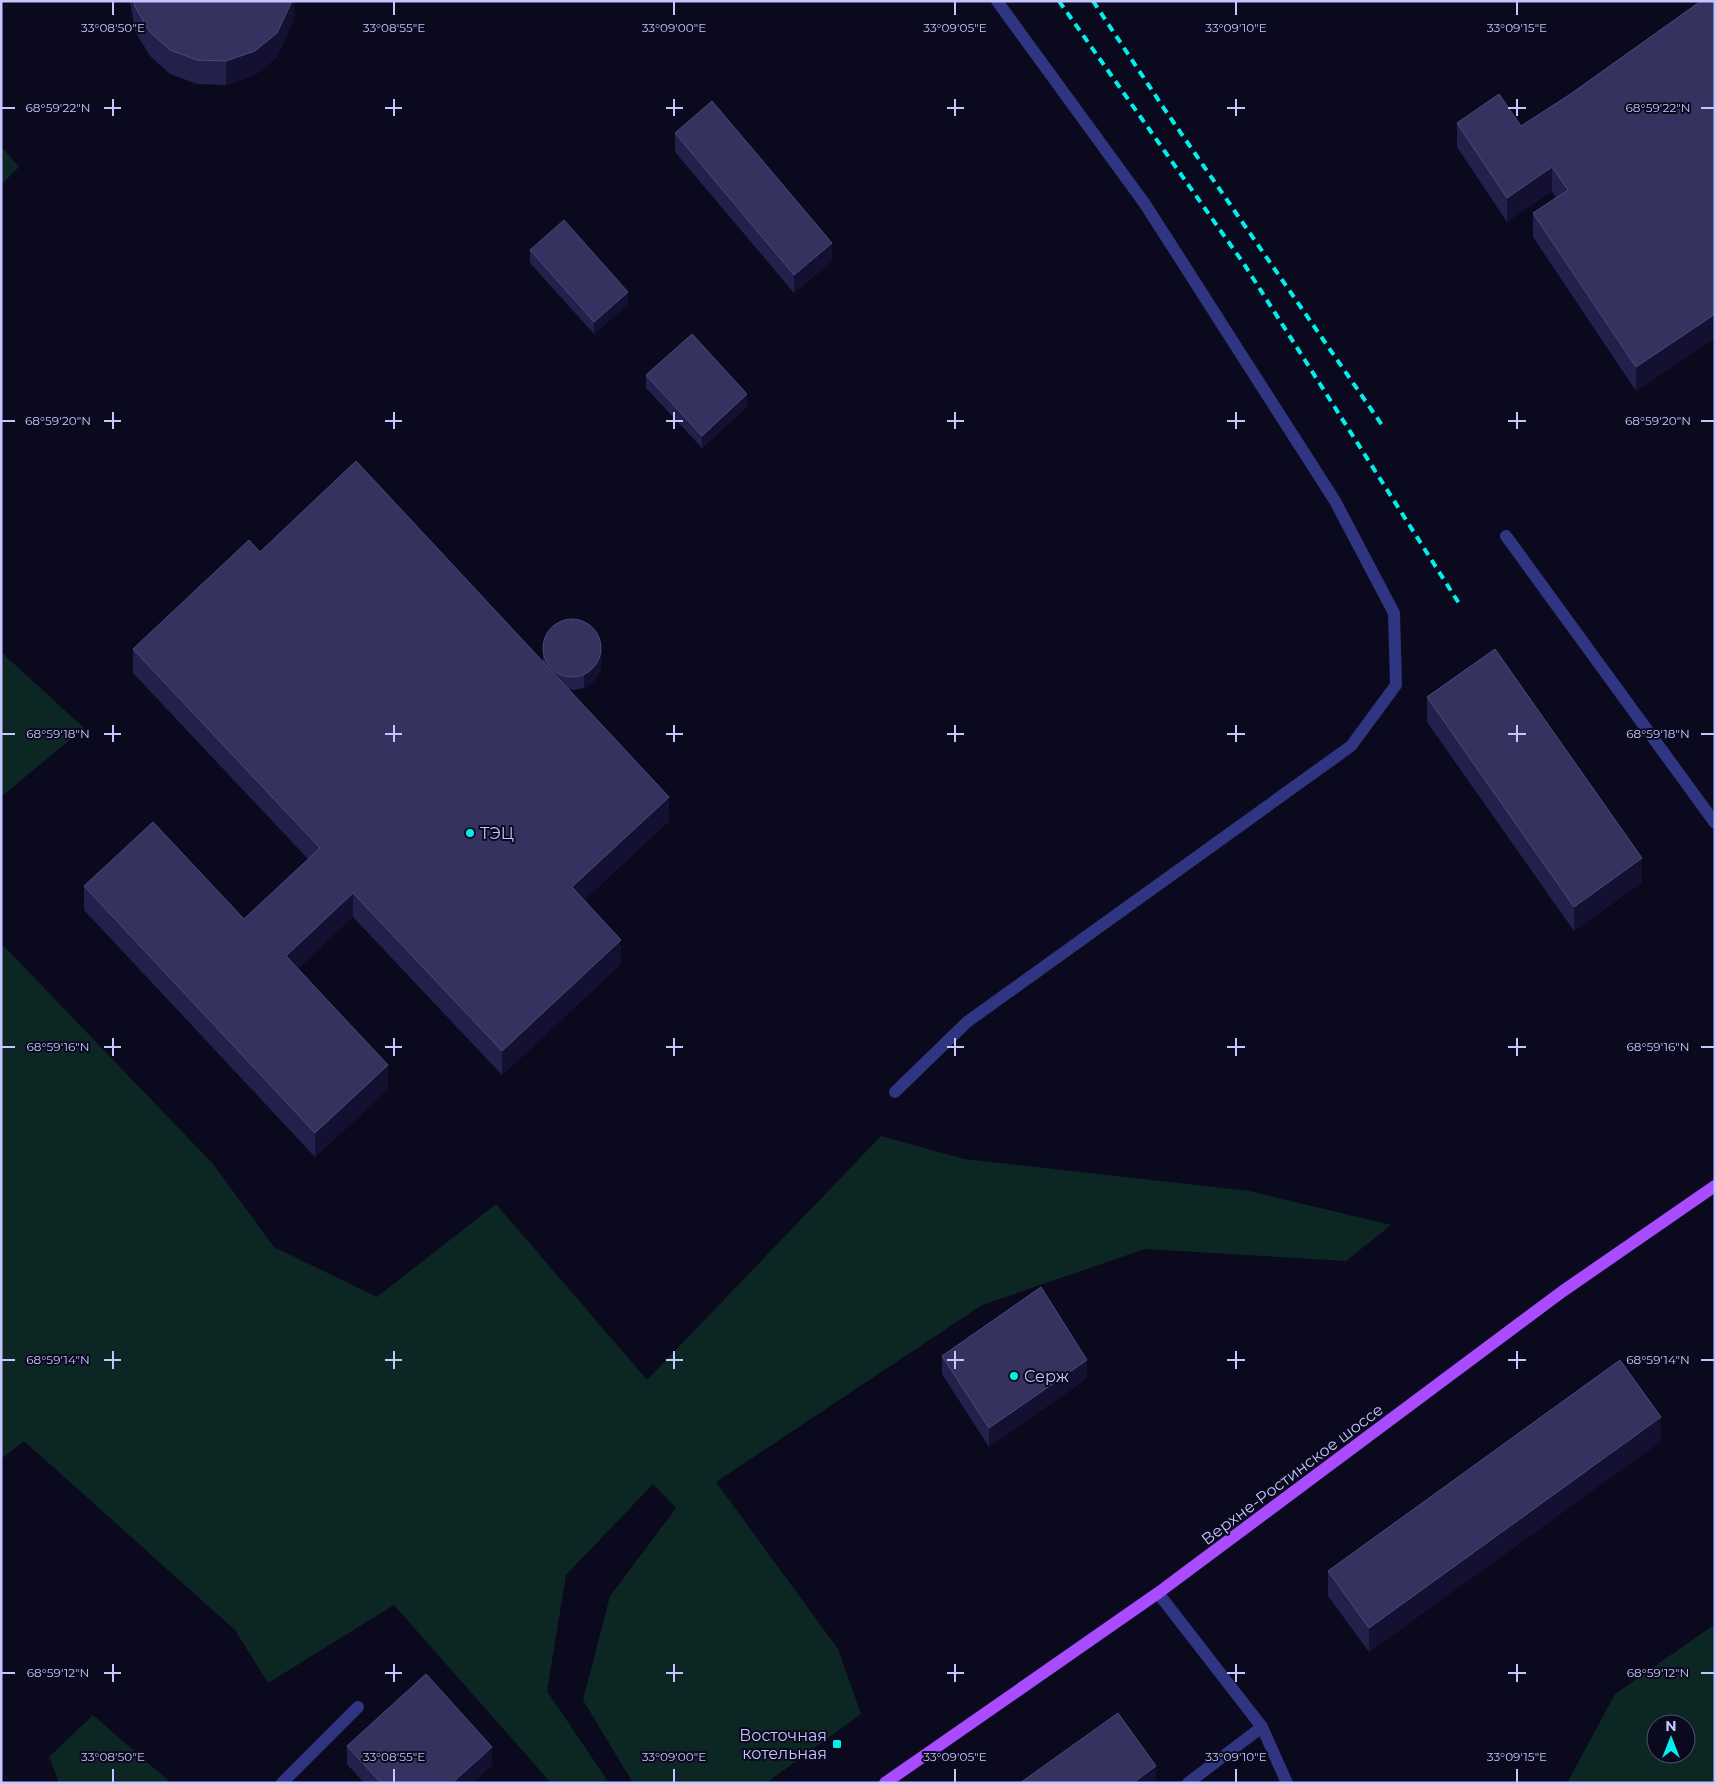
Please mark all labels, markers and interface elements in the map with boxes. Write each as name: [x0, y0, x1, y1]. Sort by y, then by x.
text: 33°08'50"E: [81, 20, 145, 35]
text: 33°08'55"E: [363, 20, 425, 35]
text: 33°09'00"E: [642, 20, 706, 35]
text: 33°09'05"E: [923, 20, 987, 35]
text: 33°09'10"E: [1205, 20, 1267, 35]
text: 33°09'15"E: [1487, 20, 1547, 35]
text: 68°59'22"N: [26, 100, 90, 115]
text: 68°59'22"N: [1626, 100, 1690, 115]
text: 68°59'20"N: [25, 413, 91, 428]
text: 68°59'20"N: [1625, 413, 1691, 428]
text: 68°59'18"N: [26, 726, 90, 741]
text: 68°59'18"N: [1626, 726, 1690, 741]
place label: ТЭЦ: [480, 824, 514, 843]
marker: ТЭЦ: [464, 827, 476, 839]
text: 68°59'16"N: [26, 1039, 90, 1054]
text: 68°59'16"N: [1626, 1039, 1690, 1054]
text: 68°59'14"N: [26, 1352, 90, 1367]
text: 68°59'14"N: [1626, 1352, 1690, 1367]
place label: Серж: [1024, 1367, 1069, 1386]
marker: Серж: [1008, 1370, 1020, 1382]
street label: Верхне-Ростинское шоссе: [1198, 1400, 1387, 1549]
text: 68°59'12"N: [27, 1665, 89, 1680]
text: 68°59'12"N: [1627, 1665, 1689, 1680]
north arrow: [1646, 1714, 1696, 1764]
text: N: [1665, 1717, 1677, 1735]
place label: Восточная котельная: [739, 1726, 827, 1763]
marker: Восточная котельная: [831, 1738, 843, 1750]
text: 33°08'50"E: [81, 1749, 145, 1764]
text: 33°08'55"E: [363, 1749, 425, 1764]
text: 33°09'00"E: [642, 1749, 706, 1764]
text: 33°09'05"E: [923, 1749, 987, 1764]
text: 33°09'10"E: [1205, 1749, 1267, 1764]
text: 33°09'15"E: [1487, 1749, 1547, 1764]

